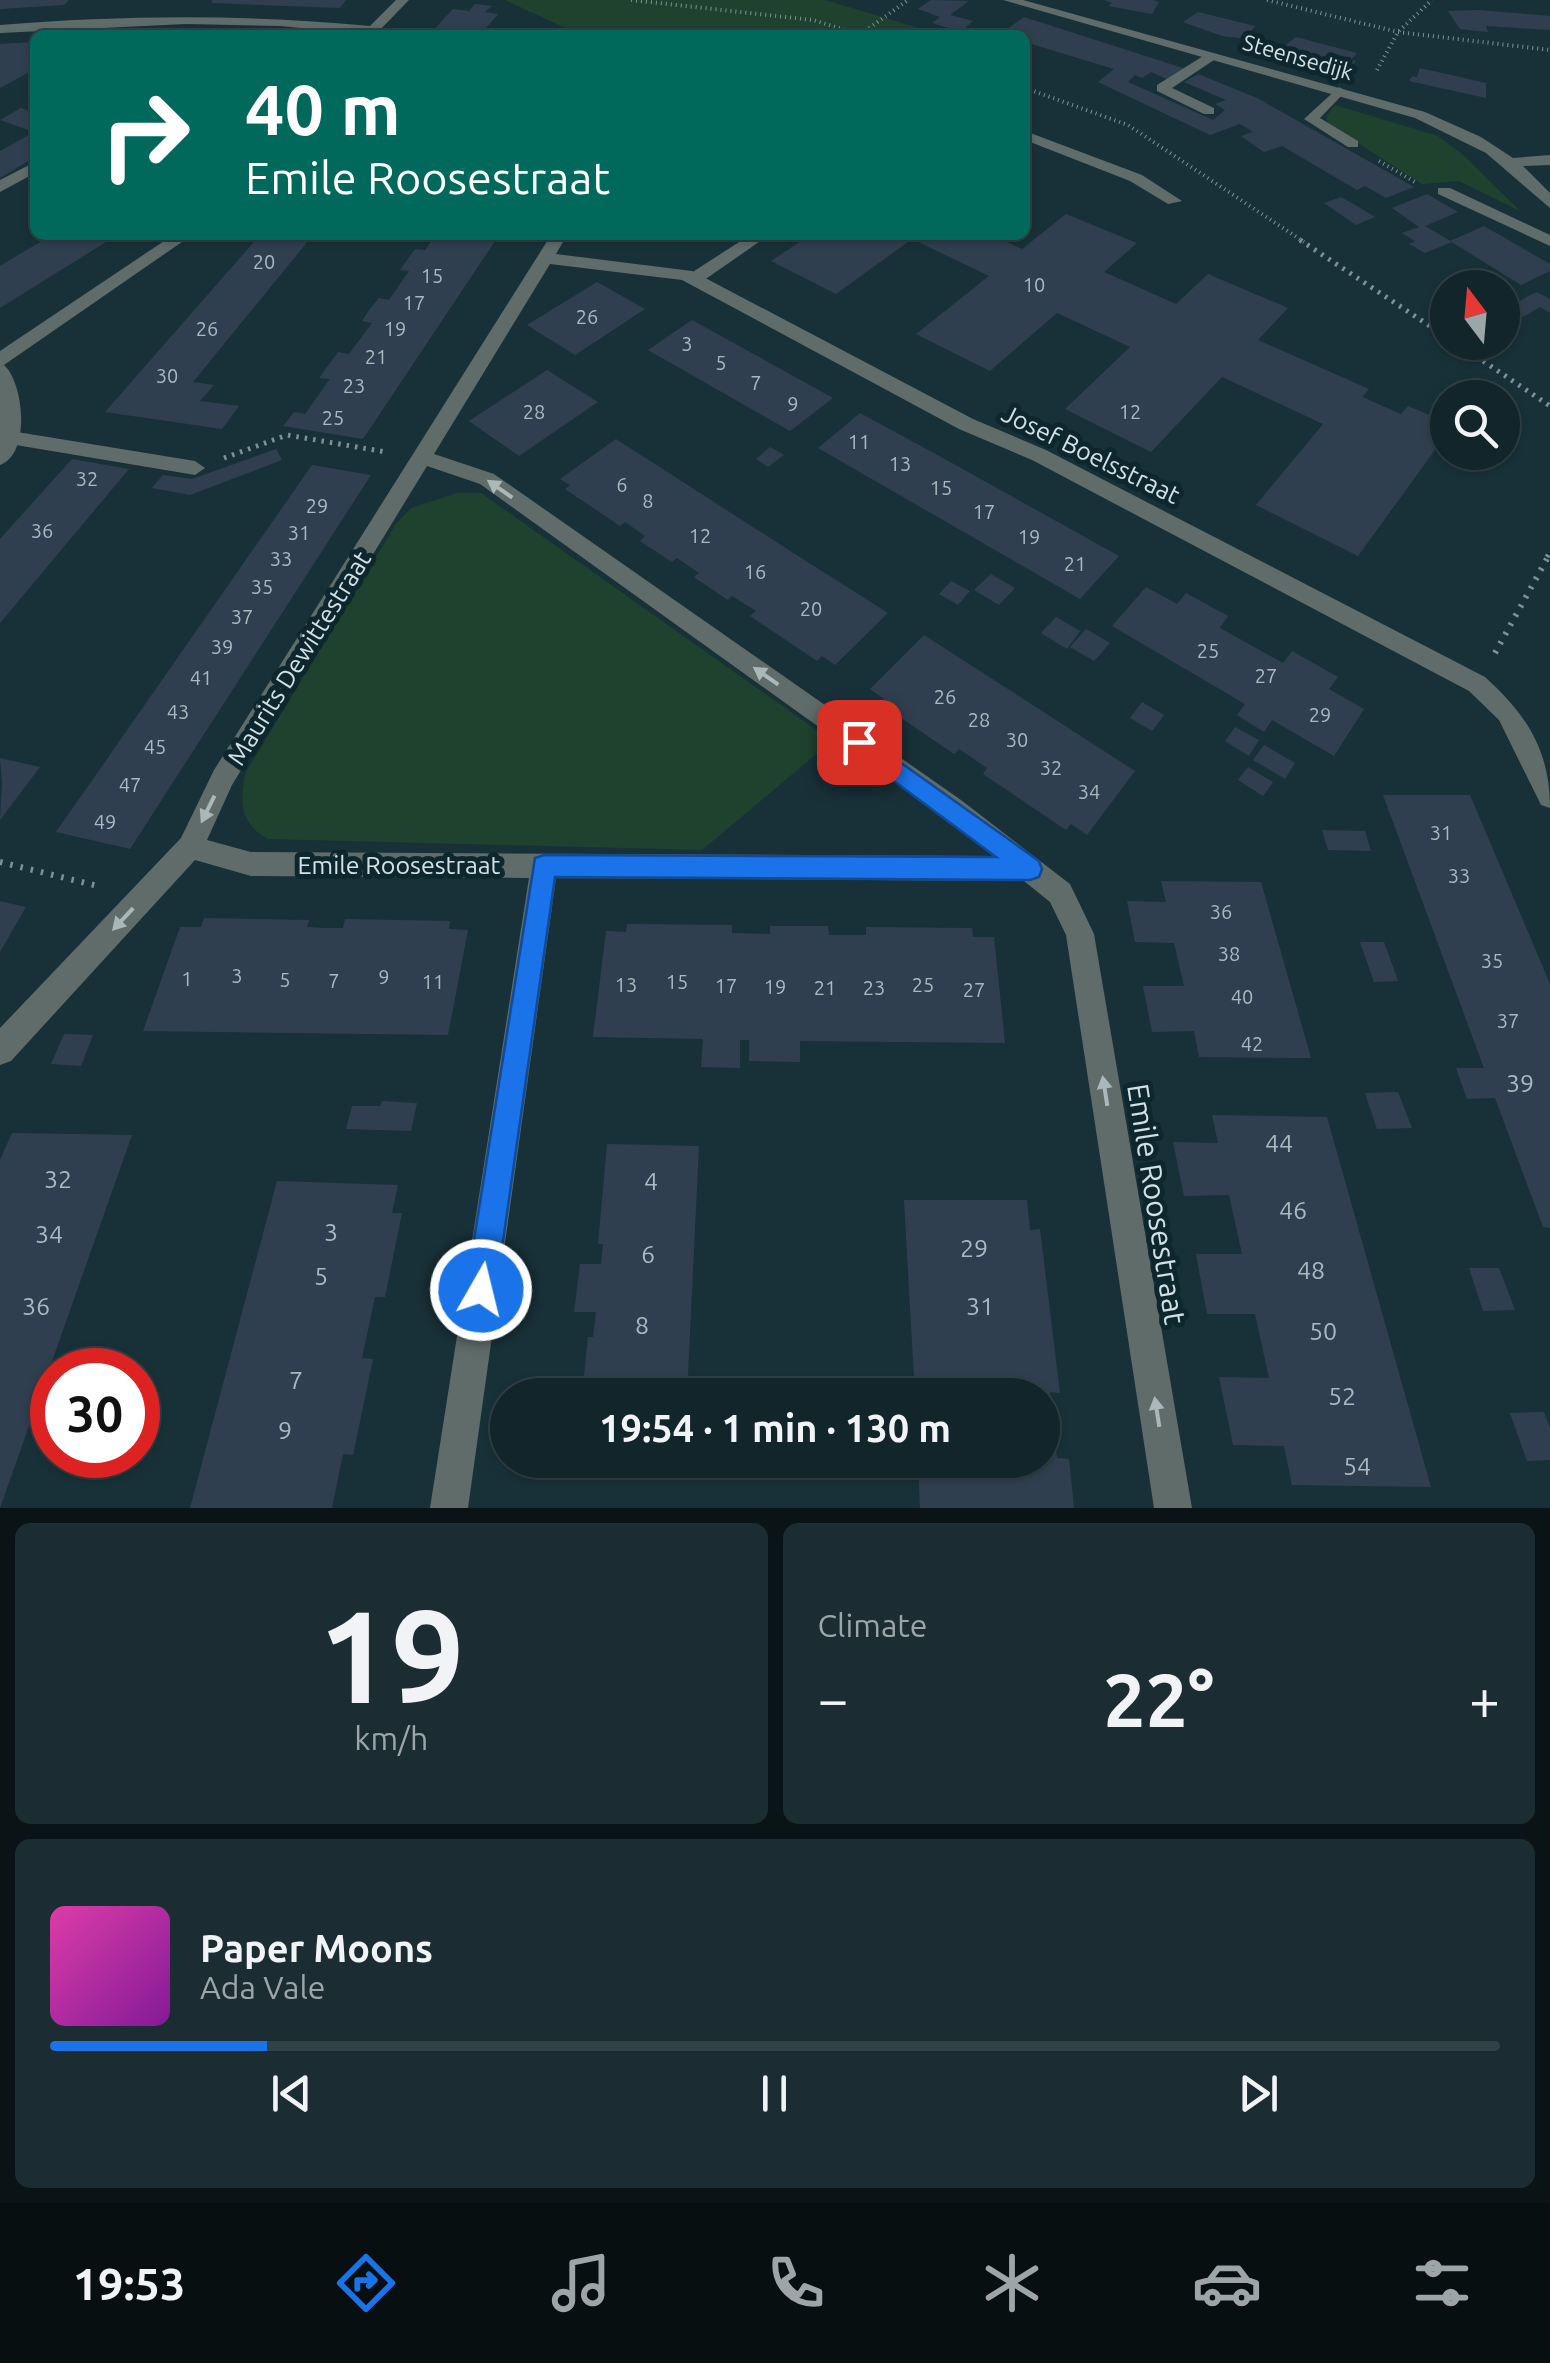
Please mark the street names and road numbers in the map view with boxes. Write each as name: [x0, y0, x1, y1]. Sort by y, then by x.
street label: Steensedijk: [1240, 29, 1356, 84]
street label: Josef Boelsstraat: [998, 399, 1185, 509]
street label: Maurits Dewittestraat: [222, 546, 376, 770]
street label: Emile Roosestraat: [298, 851, 501, 879]
street label: Emile Roosestraat: [1121, 1081, 1193, 1327]

